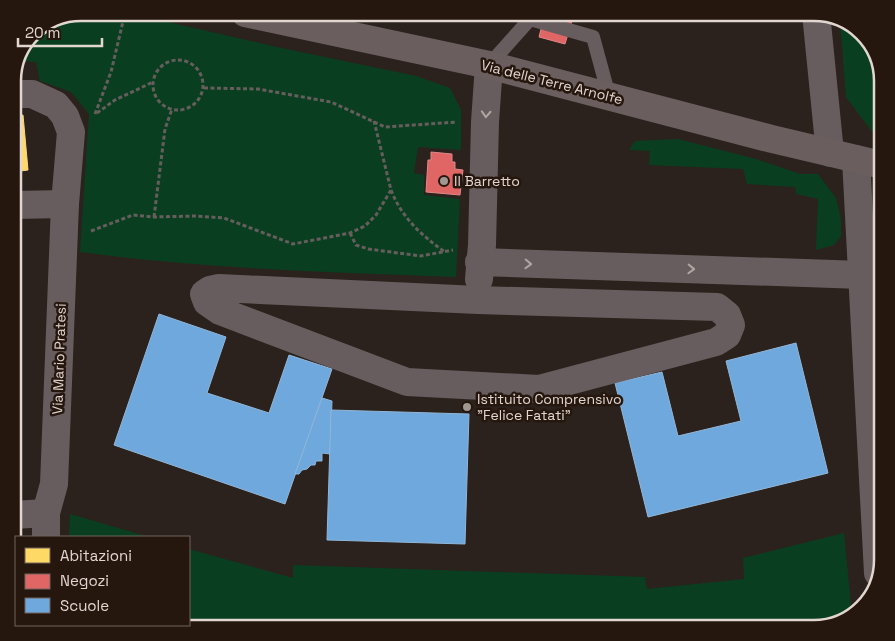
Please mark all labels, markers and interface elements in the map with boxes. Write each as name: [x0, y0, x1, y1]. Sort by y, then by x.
scale bar: [18, 15, 101, 47]
text: 20 m: [25, 23, 60, 42]
street label: Via delle Terre Arnolfe: [479, 56, 625, 108]
one-way arrow: [480, 110, 491, 118]
place label: Il Barretto: [454, 172, 520, 190]
marker: Il Barretto: [438, 175, 450, 187]
one-way arrow: [524, 258, 532, 269]
one-way arrow: [687, 264, 695, 274]
street label: Via Mario Pratesi: [48, 303, 70, 415]
place label: Istituito Comprensivo "Felice Fatati": [477, 390, 622, 424]
marker: Istituito Comprensivo "Felice Fatati": [461, 401, 473, 413]
legend: [15, 536, 190, 626]
text: Abitazioni: [60, 546, 132, 565]
text: Negozi: [60, 571, 109, 590]
text: Scuole: [60, 596, 109, 615]

